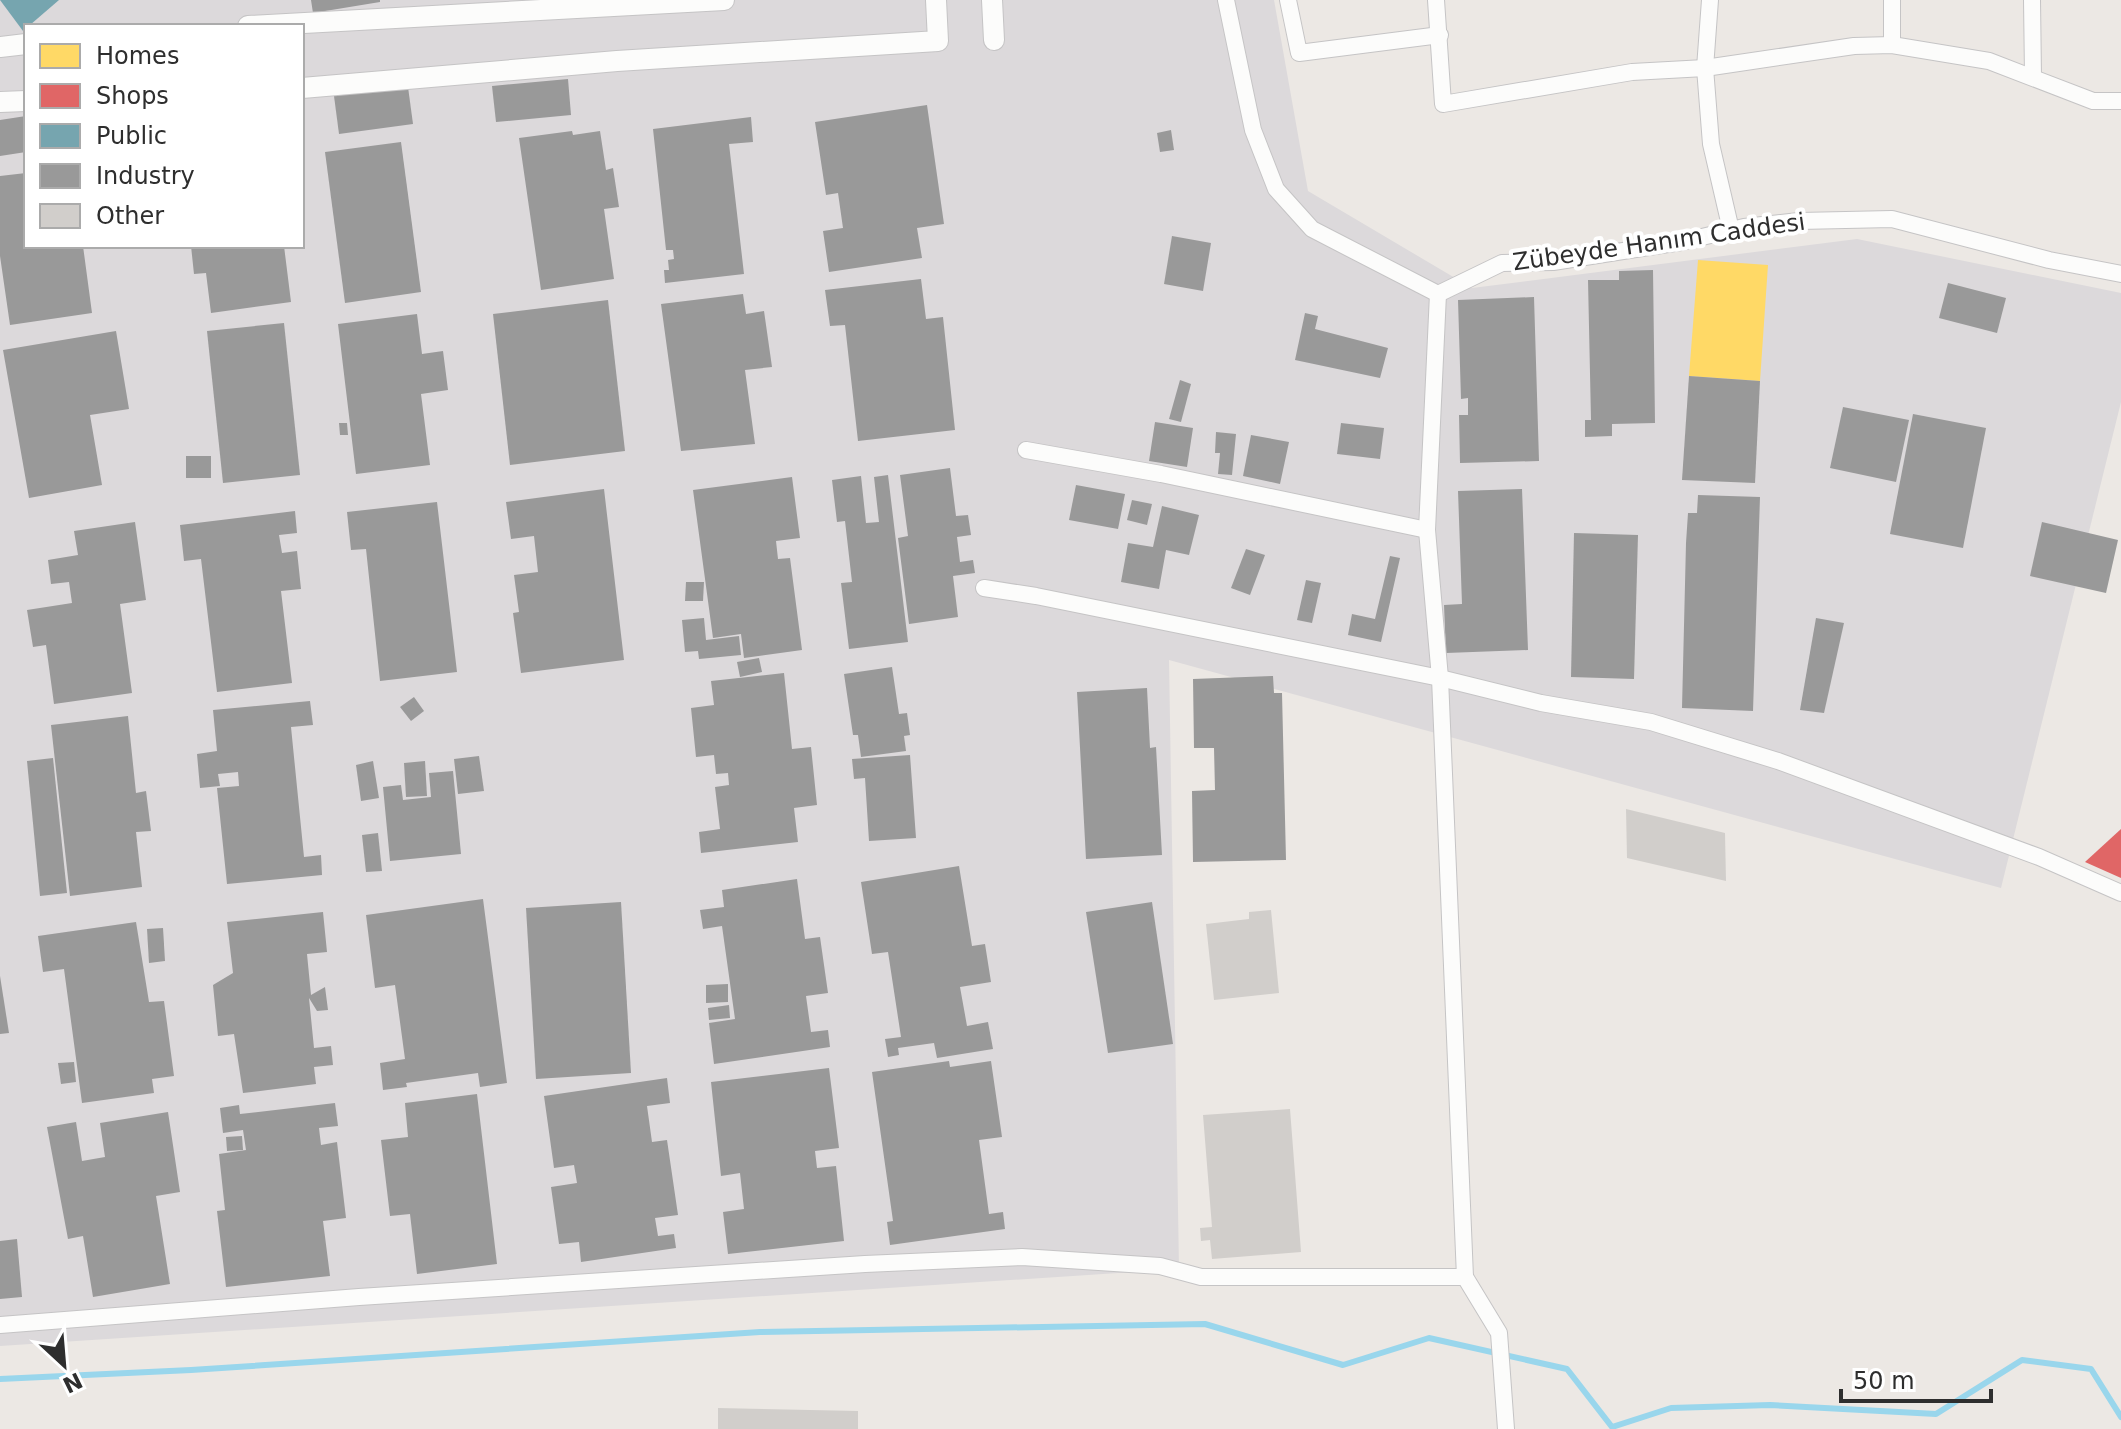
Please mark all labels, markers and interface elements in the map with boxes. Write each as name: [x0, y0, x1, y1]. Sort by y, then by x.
legend: [24, 24, 304, 248]
text: Homes: [96, 42, 179, 70]
text: Shops: [96, 82, 169, 110]
text: Public: [96, 122, 167, 150]
text: Industry: [96, 162, 195, 190]
text: Other: [96, 202, 164, 230]
street label: Zübeyde Hanım Caddesi: [1511, 208, 1807, 276]
north arrow: [24, 1325, 104, 1405]
scale bar: [1841, 1353, 1991, 1403]
text: N: [59, 1367, 86, 1398]
text: 50 m: [1853, 1367, 1915, 1395]

